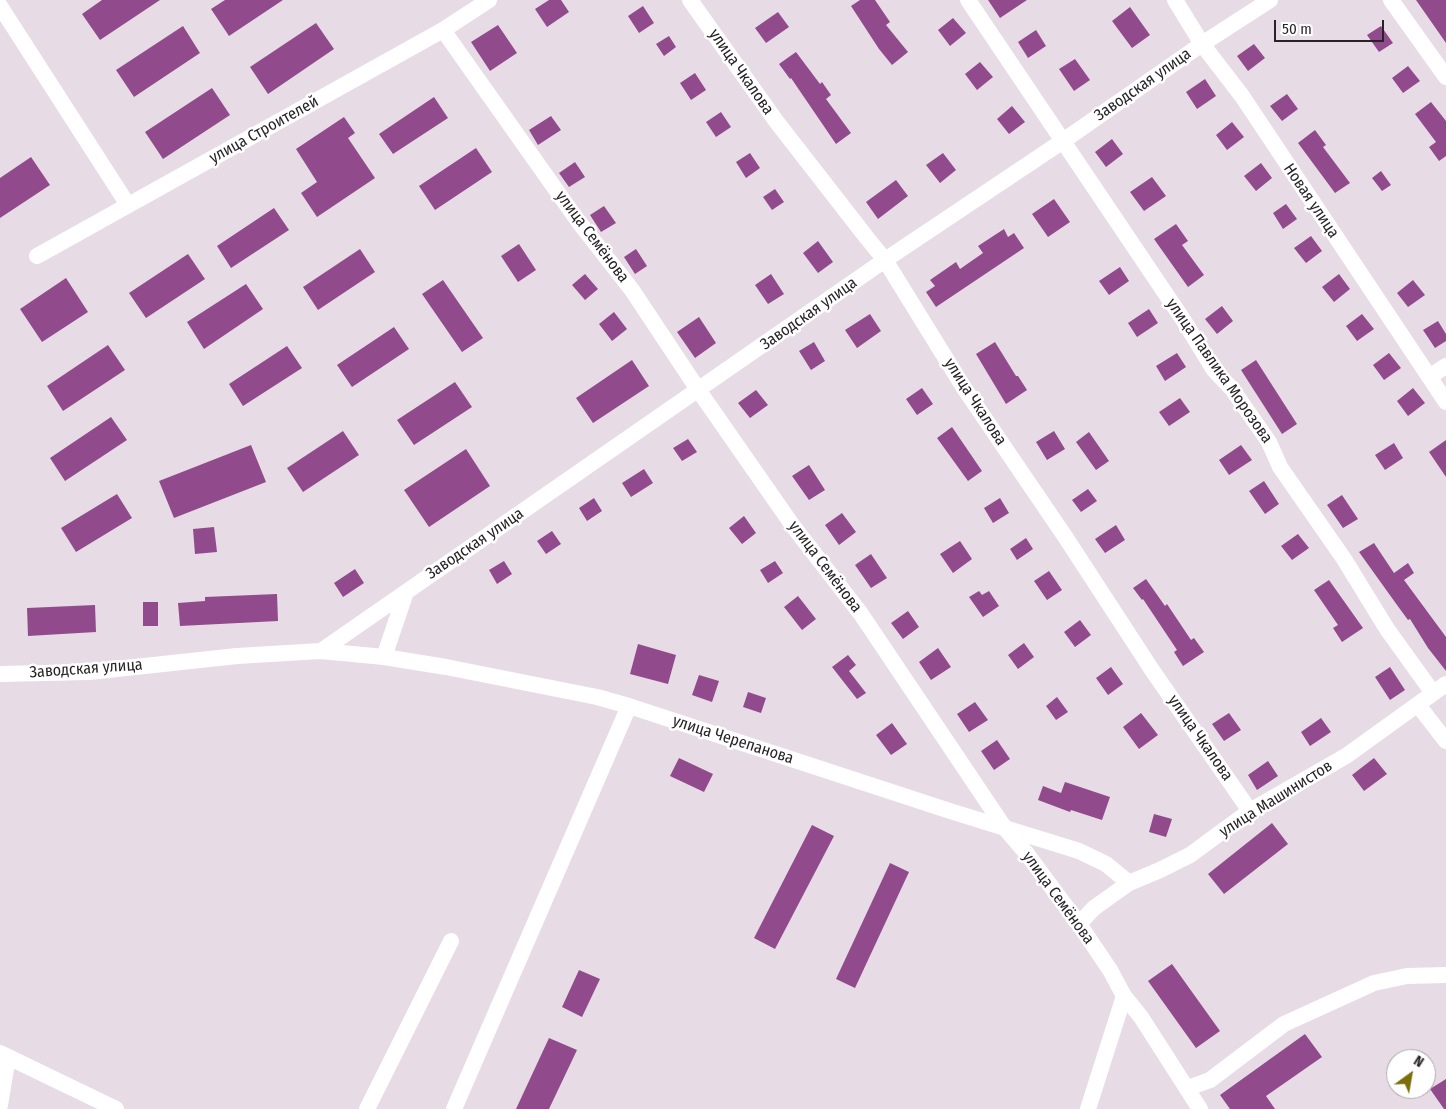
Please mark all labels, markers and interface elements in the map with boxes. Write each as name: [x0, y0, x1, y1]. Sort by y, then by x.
scale bar: [1276, 10, 1386, 42]
text: 50 m: [1282, 20, 1312, 38]
street label: улица Чкалова: [704, 26, 778, 118]
street label: Заводская улица: [1091, 45, 1195, 125]
street label: улица Строителей: [206, 92, 322, 168]
street label: Новая улица: [1279, 160, 1343, 242]
street label: улица Семёнова: [551, 187, 633, 287]
street label: Заводская улица: [757, 274, 861, 354]
street label: улица Павлика Морозова: [1162, 295, 1276, 447]
street label: улица Чкалова: [940, 355, 1010, 449]
street label: Заводская улица: [423, 504, 527, 584]
street label: улица Семёнова: [784, 517, 866, 617]
street label: Заводская улица: [29, 655, 143, 683]
street label: улица Чкалова: [1163, 692, 1237, 784]
street label: улица Черепанова: [670, 711, 796, 769]
street label: улица Машинистов: [1216, 757, 1336, 841]
street label: улица Семёнова: [1018, 848, 1098, 948]
north arrow: [1386, 1049, 1436, 1099]
text: N: [1411, 1052, 1427, 1071]

